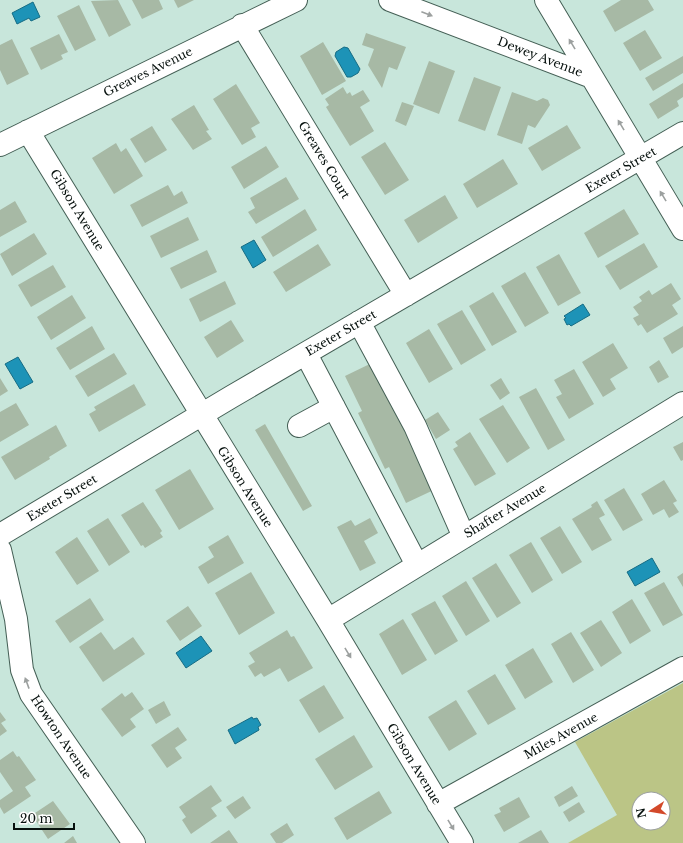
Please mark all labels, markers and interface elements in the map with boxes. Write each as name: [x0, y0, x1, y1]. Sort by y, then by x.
one-way arrow: [421, 11, 433, 17]
street label: Dewey Avenue: [495, 33, 585, 80]
one-way arrow: [568, 39, 576, 49]
street label: Greaves Avenue: [101, 43, 195, 100]
street label: Greaves Court: [295, 118, 354, 202]
one-way arrow: [617, 119, 624, 131]
street label: Exeter Street: [583, 143, 659, 196]
street label: Gibson Avenue: [47, 166, 108, 253]
one-way arrow: [659, 190, 666, 202]
street label: Exeter Street: [303, 306, 379, 359]
street label: Gibson Avenue: [215, 443, 276, 530]
street label: Exeter Street: [24, 471, 100, 524]
street label: Shafter Avenue: [461, 480, 549, 541]
one-way arrow: [344, 647, 351, 659]
one-way arrow: [23, 676, 29, 688]
street label: Howton Avenue: [28, 692, 95, 782]
street label: Miles Avenue: [521, 709, 600, 762]
street label: Gibson Avenue: [384, 720, 445, 807]
north arrow: [631, 791, 671, 831]
scale bar: [14, 805, 74, 831]
text: N: [633, 806, 649, 820]
text: 20 m: [20, 811, 52, 826]
one-way arrow: [447, 819, 454, 831]

